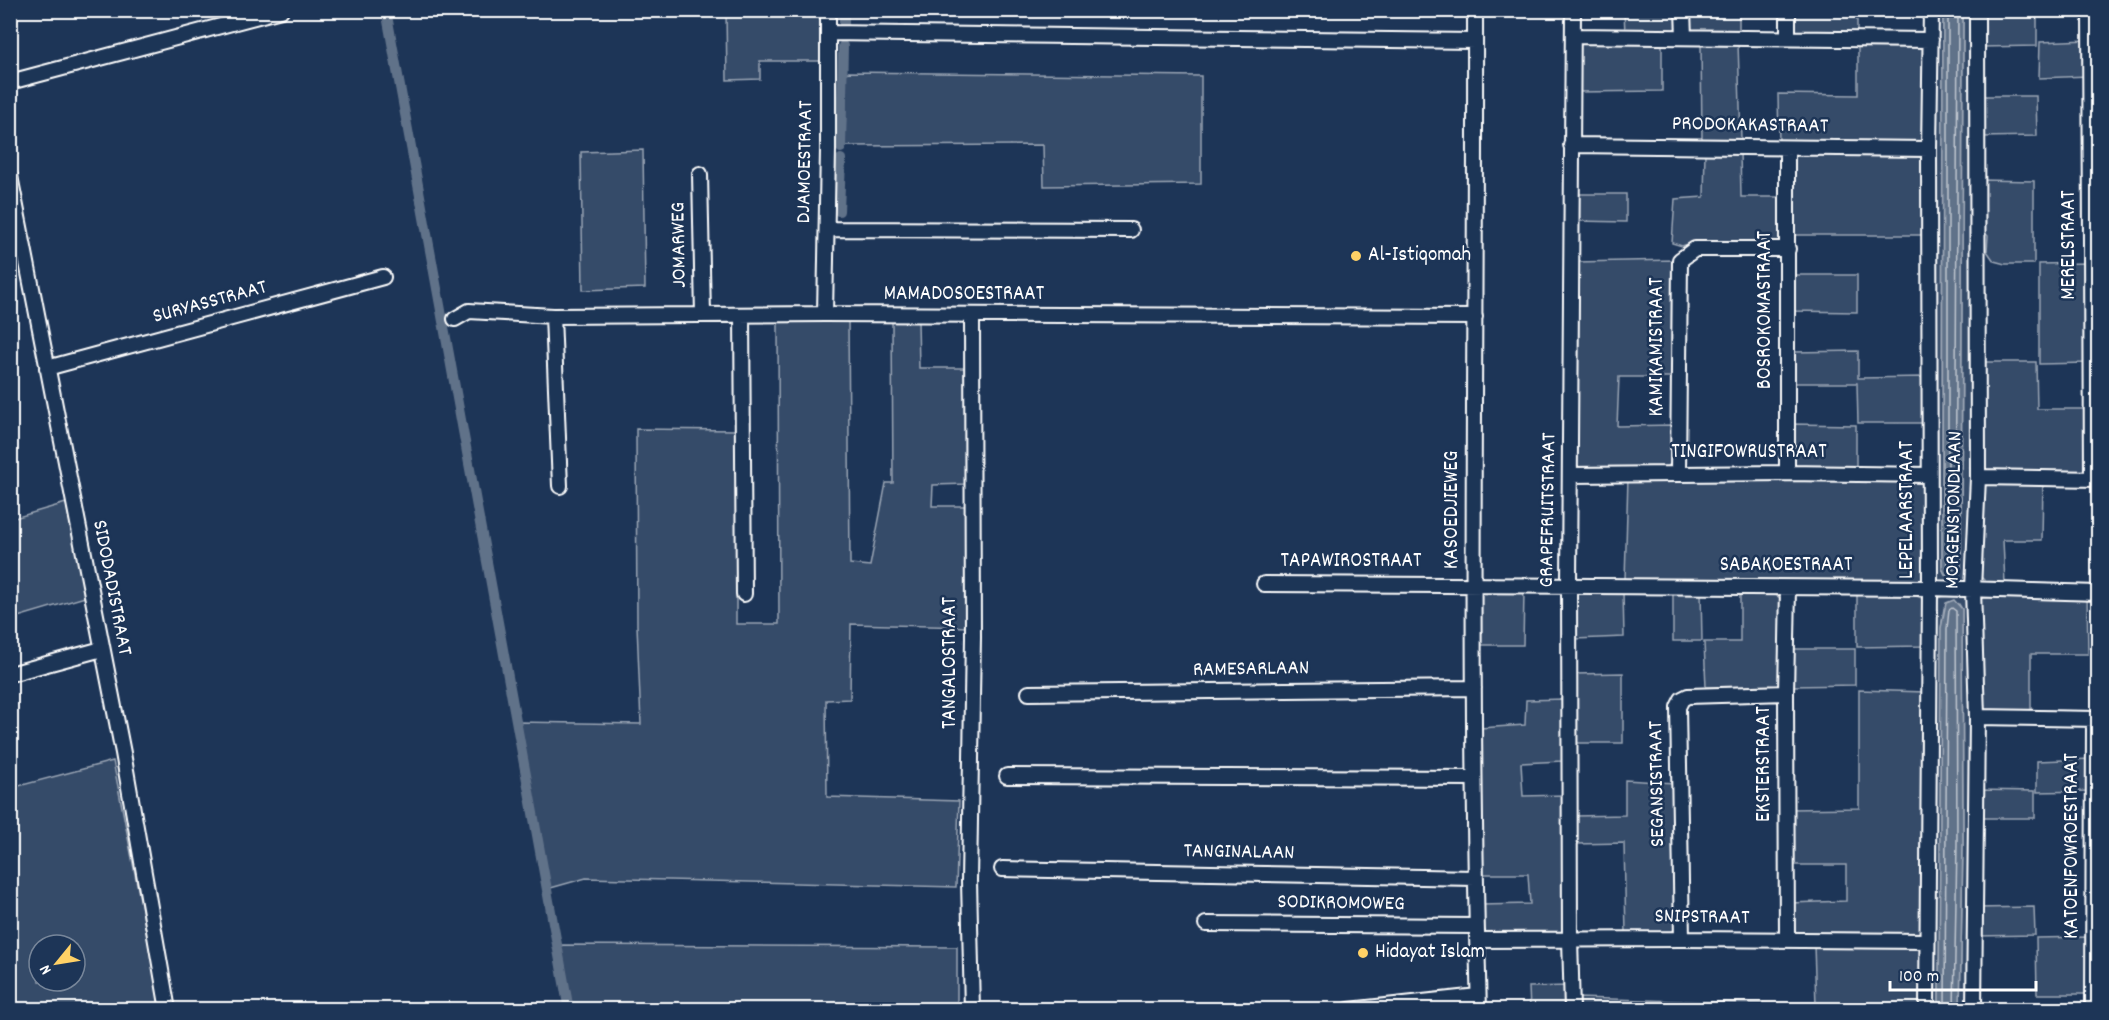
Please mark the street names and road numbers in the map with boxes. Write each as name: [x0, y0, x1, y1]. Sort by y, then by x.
street label: DJAMOESTRAAT: [790, 100, 822, 224]
street label: PRODOKAKASTRAAT: [1672, 110, 1829, 142]
street label: MERELSTRAAT: [2055, 190, 2085, 300]
street label: JOMARWEG: [664, 202, 696, 288]
street label: BOSROKOMASTRAAT: [1751, 230, 1781, 389]
street label: SURYASSTRAAT: [149, 273, 271, 333]
street label: KAMIKAMISTRAAT: [1643, 277, 1673, 417]
street label: MAMADOSOESTRAAT: [884, 280, 1045, 310]
street label: MORGENSTONDLAAN: [1939, 431, 1971, 589]
street label: GRAPEFRUITSTRAAT: [1533, 432, 1565, 588]
street label: TINGIFOWRUSTRAAT: [1671, 438, 1827, 468]
street label: LEPELAARSTRAAT: [1893, 440, 1923, 579]
street label: KASOEDJIEWEG: [1438, 451, 1468, 569]
street label: SIDODADISTRAAT: [83, 518, 139, 659]
street label: TAPAWIROSTRAAT: [1281, 547, 1422, 577]
street label: SABAKOESTRAAT: [1720, 551, 1853, 581]
street label: TANGALOSTRAAT: [936, 596, 966, 729]
street label: RAMESARLAAN: [1193, 654, 1309, 686]
street label: EKSTERSTRAAT: [1750, 705, 1780, 822]
street label: SEGANSISTRAAT: [1642, 720, 1674, 847]
street label: KATOENFOWROESTRAAT: [2058, 752, 2088, 939]
street label: TANGINALAAN: [1183, 837, 1295, 869]
street label: SODIKROMOWEG: [1277, 888, 1405, 920]
street label: SNIPSTRAAT: [1654, 902, 1750, 934]

